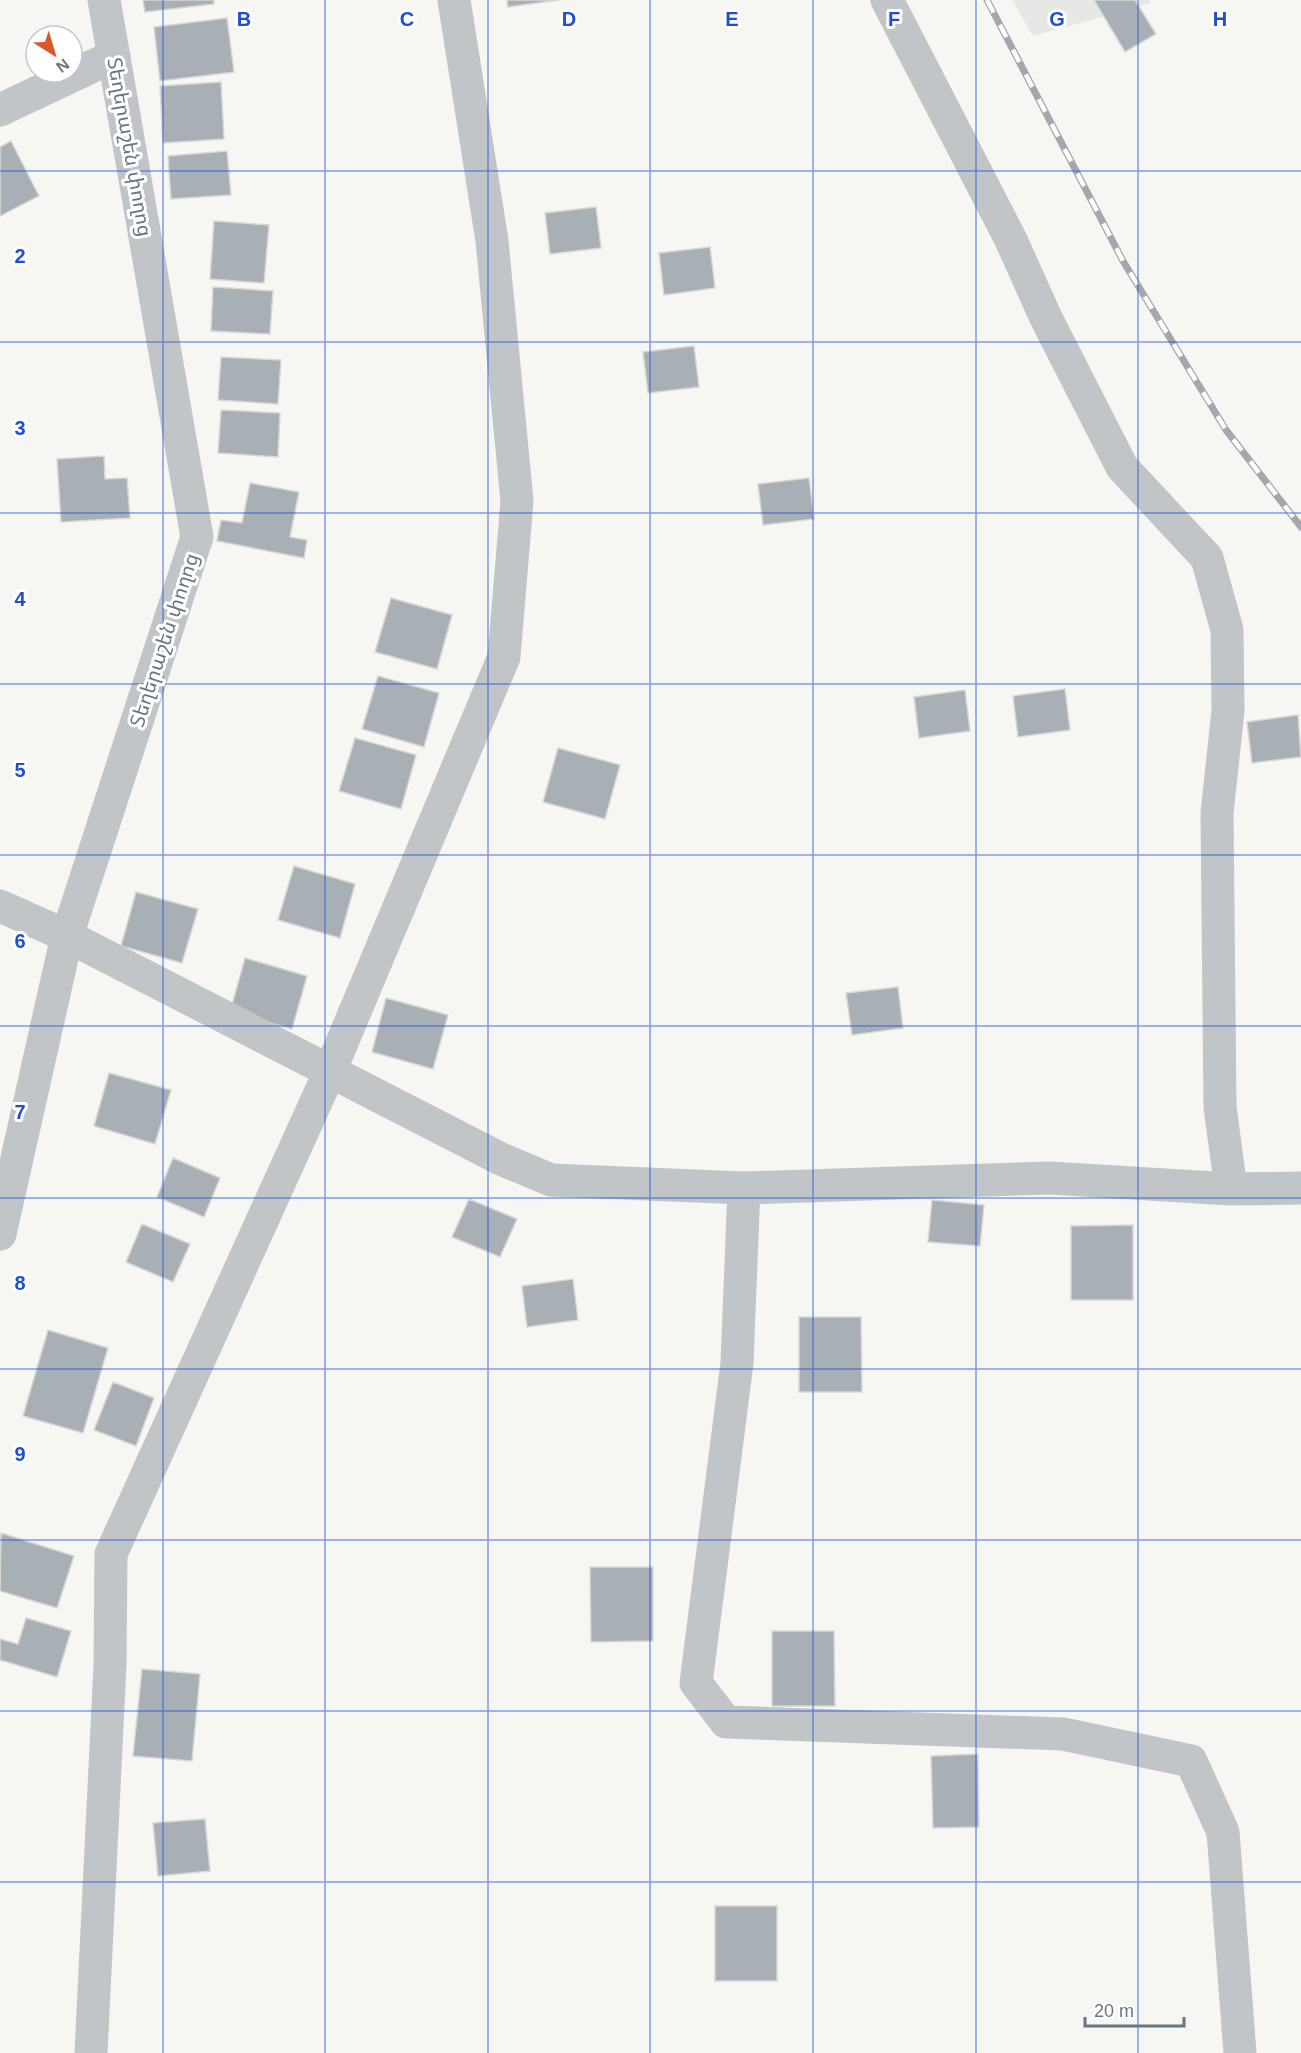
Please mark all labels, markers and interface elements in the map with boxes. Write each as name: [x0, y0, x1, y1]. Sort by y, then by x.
text: B: [237, 8, 251, 30]
text: C: [400, 8, 414, 30]
text: D: [562, 8, 576, 30]
text: E: [725, 8, 739, 30]
text: F: [888, 8, 900, 30]
text: G: [1049, 8, 1065, 30]
text: H: [1213, 8, 1227, 30]
north arrow: [24, 24, 84, 84]
text: N: [53, 55, 72, 76]
street label: Տեղերաշեն փողոց: [102, 56, 157, 238]
text: 2: [14, 245, 26, 267]
text: 3: [14, 417, 26, 439]
street label: Տեղերաշեն փողոց: [126, 550, 203, 730]
text: 4: [14, 588, 26, 610]
text: 5: [14, 759, 26, 781]
text: 6: [14, 930, 26, 952]
text: 7: [14, 1101, 26, 1123]
text: 8: [14, 1272, 26, 1294]
text: 9: [14, 1443, 26, 1465]
scale bar: [1085, 1990, 1184, 2028]
text: 20 m: [1094, 2001, 1134, 2021]

